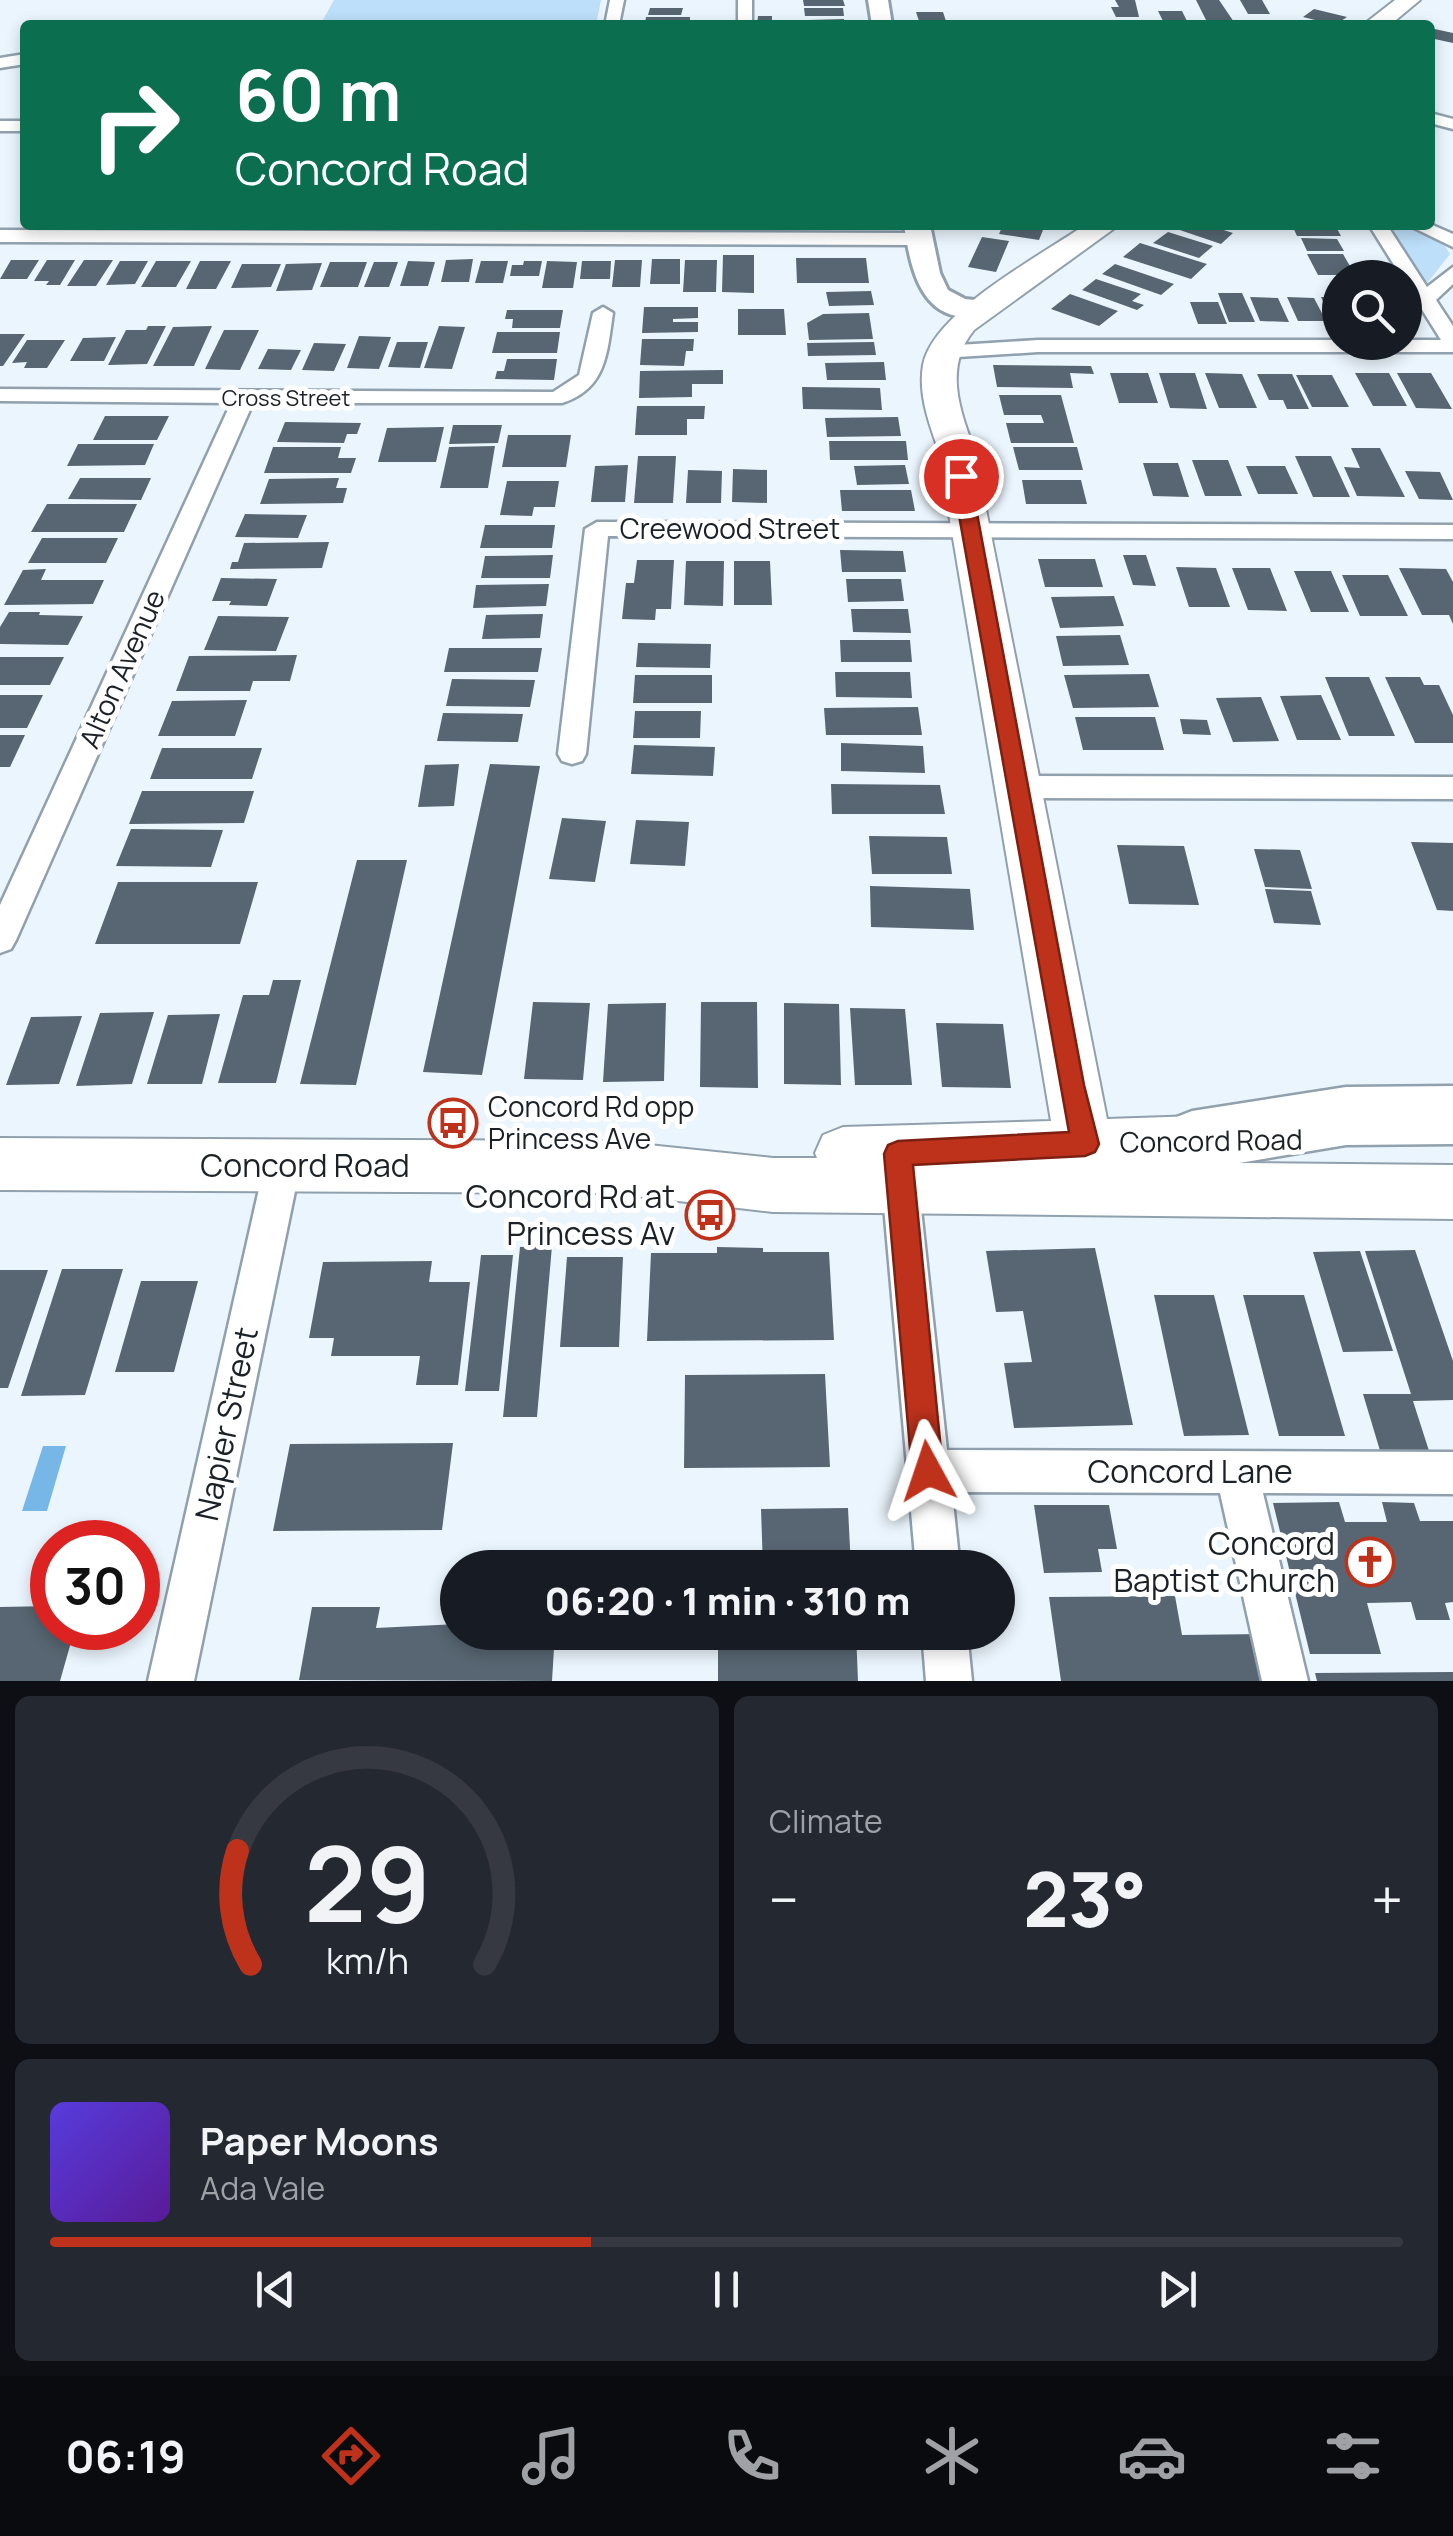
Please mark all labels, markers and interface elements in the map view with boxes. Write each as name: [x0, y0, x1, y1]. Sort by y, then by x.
text: 60 m: [235, 46, 402, 142]
icon: right: [70, 60, 200, 190]
text: Concord Road: [235, 137, 529, 199]
map controls: [1322, 260, 1422, 360]
button: search: [1322, 260, 1422, 360]
street label: Cross Street: [222, 383, 350, 413]
pin: [919, 434, 1004, 519]
icon: arrive: [934, 449, 989, 504]
street label: Creewood Street: [620, 509, 840, 547]
street label: Alton Avenue: [69, 583, 173, 754]
place label: Concord Rd opp Princess Ave: [488, 1087, 694, 1157]
bus stop icon: Concord Rd opp Princess Ave: [427, 1097, 479, 1149]
street label: Concord Road: [1119, 1119, 1303, 1161]
street label: Concord Road: [200, 1143, 410, 1187]
place label: Concord Rd at Princess Av: [465, 1174, 675, 1255]
bus stop icon: Concord Rd at Princess Av: [684, 1189, 736, 1241]
street label: Napier Street: [184, 1323, 268, 1525]
position arrow: [876, 1419, 980, 1523]
street label: Concord Lane: [1087, 1449, 1293, 1493]
speed limit sign: 30: [30, 1520, 160, 1650]
place label: Concord Baptist Church: [1114, 1521, 1335, 1602]
church icon: Concord Baptist Church: [1344, 1536, 1396, 1588]
text: 06:20 · 1 min · 310 m: [545, 1574, 910, 1626]
text: Climate: [769, 1799, 883, 1843]
text: 29: [304, 1811, 430, 1953]
text: 23°: [1023, 1847, 1147, 1950]
text: −: [769, 1861, 799, 1937]
text: +: [1371, 1861, 1403, 1937]
text: km/h: [325, 1936, 409, 1985]
text: Paper Moons: [200, 2114, 439, 2166]
text: Ada Vale: [200, 2166, 325, 2210]
icon: previous: [248, 2262, 303, 2317]
icon: pause: [699, 2262, 754, 2317]
icon: next: [1150, 2262, 1205, 2317]
icon: directions: [316, 2421, 386, 2491]
icon: music: [516, 2421, 586, 2491]
icon: phone: [717, 2421, 787, 2491]
icon: climate: [917, 2421, 987, 2491]
icon: car: [1117, 2421, 1187, 2491]
icon: filters: [1318, 2421, 1388, 2491]
text: 06:19: [65, 2425, 186, 2487]

